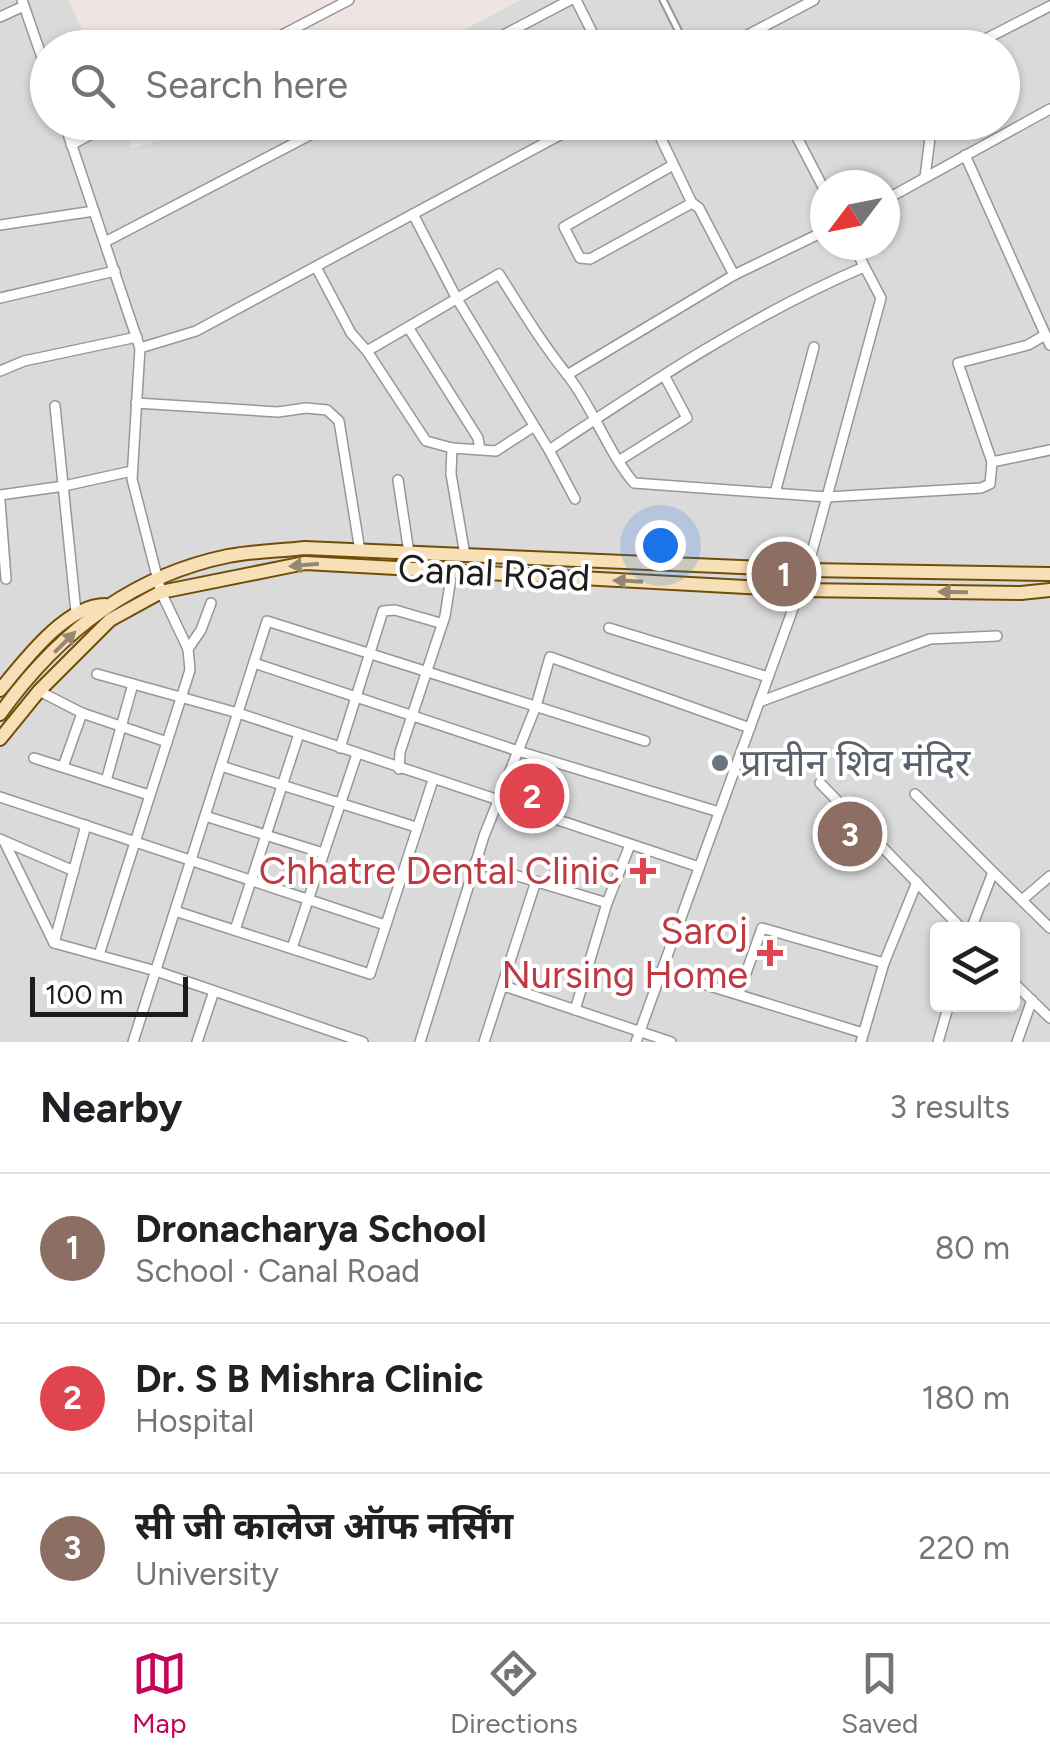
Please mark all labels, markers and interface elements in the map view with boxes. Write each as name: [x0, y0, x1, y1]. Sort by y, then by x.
search box: [30, 30, 1020, 140]
icon: search: [65, 58, 120, 113]
text: Search here: [145, 62, 348, 108]
north arrow: [810, 170, 900, 260]
your location: [635, 520, 686, 571]
pin: 1: [752, 536, 816, 612]
street label: Canal Road: [397, 545, 591, 601]
one-way arrow: [287, 558, 319, 574]
one-way arrow: [611, 573, 643, 589]
one-way arrow: [936, 584, 968, 600]
one-way arrow: [53, 630, 77, 654]
place label: प्राचीन शिव मंदिर: [740, 740, 972, 786]
marker: प्राचीन शिव मंदिर: [709, 752, 731, 774]
pin: 2: [500, 758, 564, 834]
pin: 3: [818, 796, 882, 872]
place label: Chhatre Dental Clinic: [259, 848, 620, 894]
marker: Chhatre Dental Clinic: [630, 858, 656, 884]
place label: Saroj Nursing Home: [501, 908, 748, 998]
map controls: [930, 922, 1020, 1012]
button: layers: [930, 922, 1020, 1012]
marker: Saroj Nursing Home: [757, 940, 783, 966]
scale bar: [30, 972, 188, 1016]
text: 100 m: [45, 977, 123, 1011]
text: Nearby: [40, 1082, 182, 1133]
text: 3 results: [890, 1088, 1010, 1126]
text: Dronacharya School: [135, 1206, 487, 1252]
text: 1: [66, 1229, 79, 1267]
text: 80 m: [935, 1229, 1010, 1267]
text: School · Canal Road: [135, 1252, 420, 1290]
text: Dr. S B Mishra Clinic: [135, 1356, 484, 1402]
text: 2: [63, 1379, 82, 1417]
text: 180 m: [921, 1379, 1010, 1417]
text: Hospital: [135, 1402, 254, 1440]
text: सी जी कालेज ऑफ नर्सिंग: [135, 1503, 513, 1549]
text: 3: [64, 1529, 81, 1567]
text: 220 m: [919, 1529, 1010, 1567]
text: University: [135, 1555, 279, 1593]
tab: Map: [132, 1646, 187, 1740]
tab: Directions: [450, 1646, 578, 1740]
tab: Saved: [841, 1646, 918, 1740]

